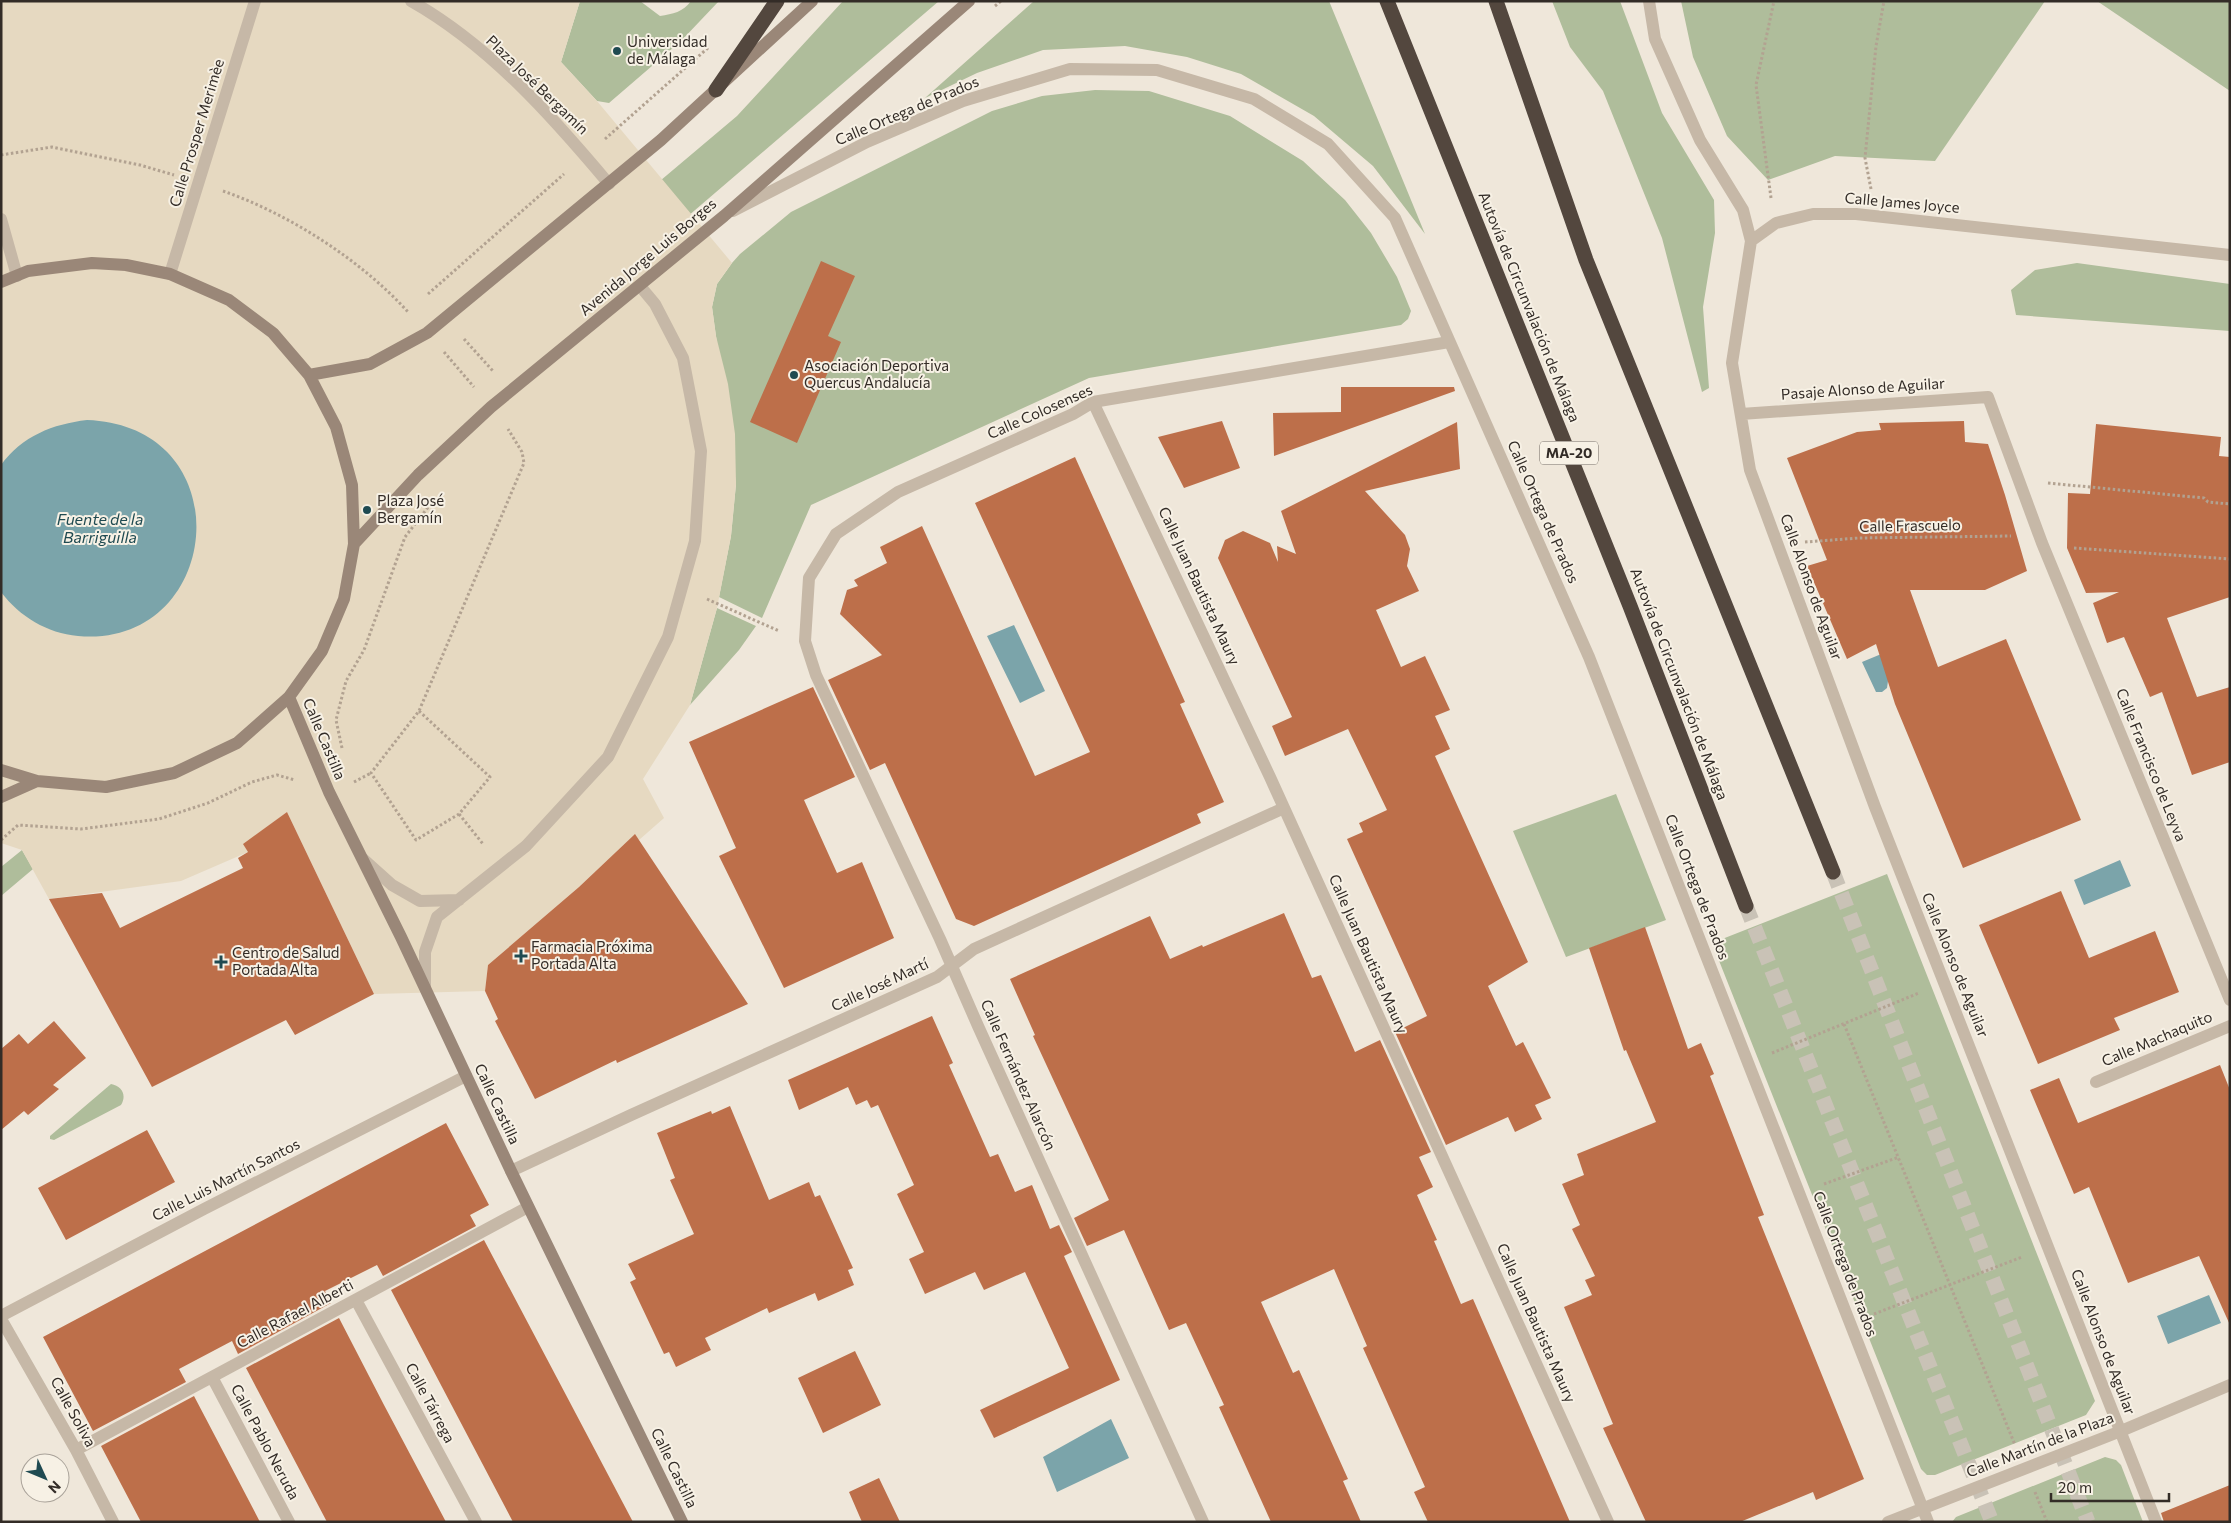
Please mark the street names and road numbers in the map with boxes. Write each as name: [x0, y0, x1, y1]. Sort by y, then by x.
street label: Plaza José Bergamín: [483, 31, 593, 138]
street label: Calle Prosper Merimèe: [165, 56, 227, 209]
street label: Calle Ortega de Prados: [832, 72, 981, 149]
street label: Calle James Joyce: [1844, 188, 1960, 216]
street label: Autovía de Circunvalación de Málaga: [1475, 189, 1585, 424]
street label: Avenida Jorge Luis Borges: [575, 194, 720, 319]
street label: Pasaje Alonso de Aguilar: [1780, 373, 1946, 403]
street label: Calle Colosenses: [984, 380, 1095, 442]
street label: Calle Ortega de Prados: [1504, 437, 1584, 586]
road number: MA-20: [1540, 442, 1598, 464]
street label: Calle Juan Bautista Maury: [1155, 504, 1245, 668]
street label: Calle Alonso de Aguilar: [1777, 511, 1847, 662]
street label: Calle Frascuelo: [1859, 515, 1961, 535]
street label: Autovía de Circunvalación de Málaga: [1627, 565, 1733, 802]
street label: Calle Francisco de Leyva: [2113, 685, 2191, 844]
street label: Calle Castilla: [300, 695, 350, 782]
street label: Calle Ortega de Prados: [1662, 811, 1734, 962]
street label: Calle Juan Bautista Maury: [1326, 871, 1412, 1036]
street label: Calle Alonso de Aguilar: [1919, 890, 1993, 1040]
street label: Calle José Martí: [828, 953, 932, 1015]
street label: Calle Fernández Alarcón: [977, 996, 1060, 1153]
street label: Calle Machaquito: [2099, 1007, 2215, 1070]
street label: Calle Castilla: [471, 1060, 524, 1147]
street label: Calle Luis Martín Santos: [149, 1134, 303, 1224]
street label: Calle Ortega de Prados: [1810, 1188, 1882, 1339]
street label: Calle Juan Bautista Maury: [1494, 1240, 1580, 1405]
street label: Calle Alonso de Aguilar: [2068, 1266, 2140, 1417]
street label: Calle Rafael Alberti: [233, 1275, 356, 1351]
street label: Calle Tárrega: [402, 1359, 460, 1446]
street label: Calle Soliva: [47, 1373, 100, 1450]
street label: Calle Pablo Neruda: [228, 1381, 304, 1502]
street label: Calle Martín de la Plaza: [1963, 1408, 2116, 1480]
street label: Calle Castilla: [648, 1425, 702, 1511]

